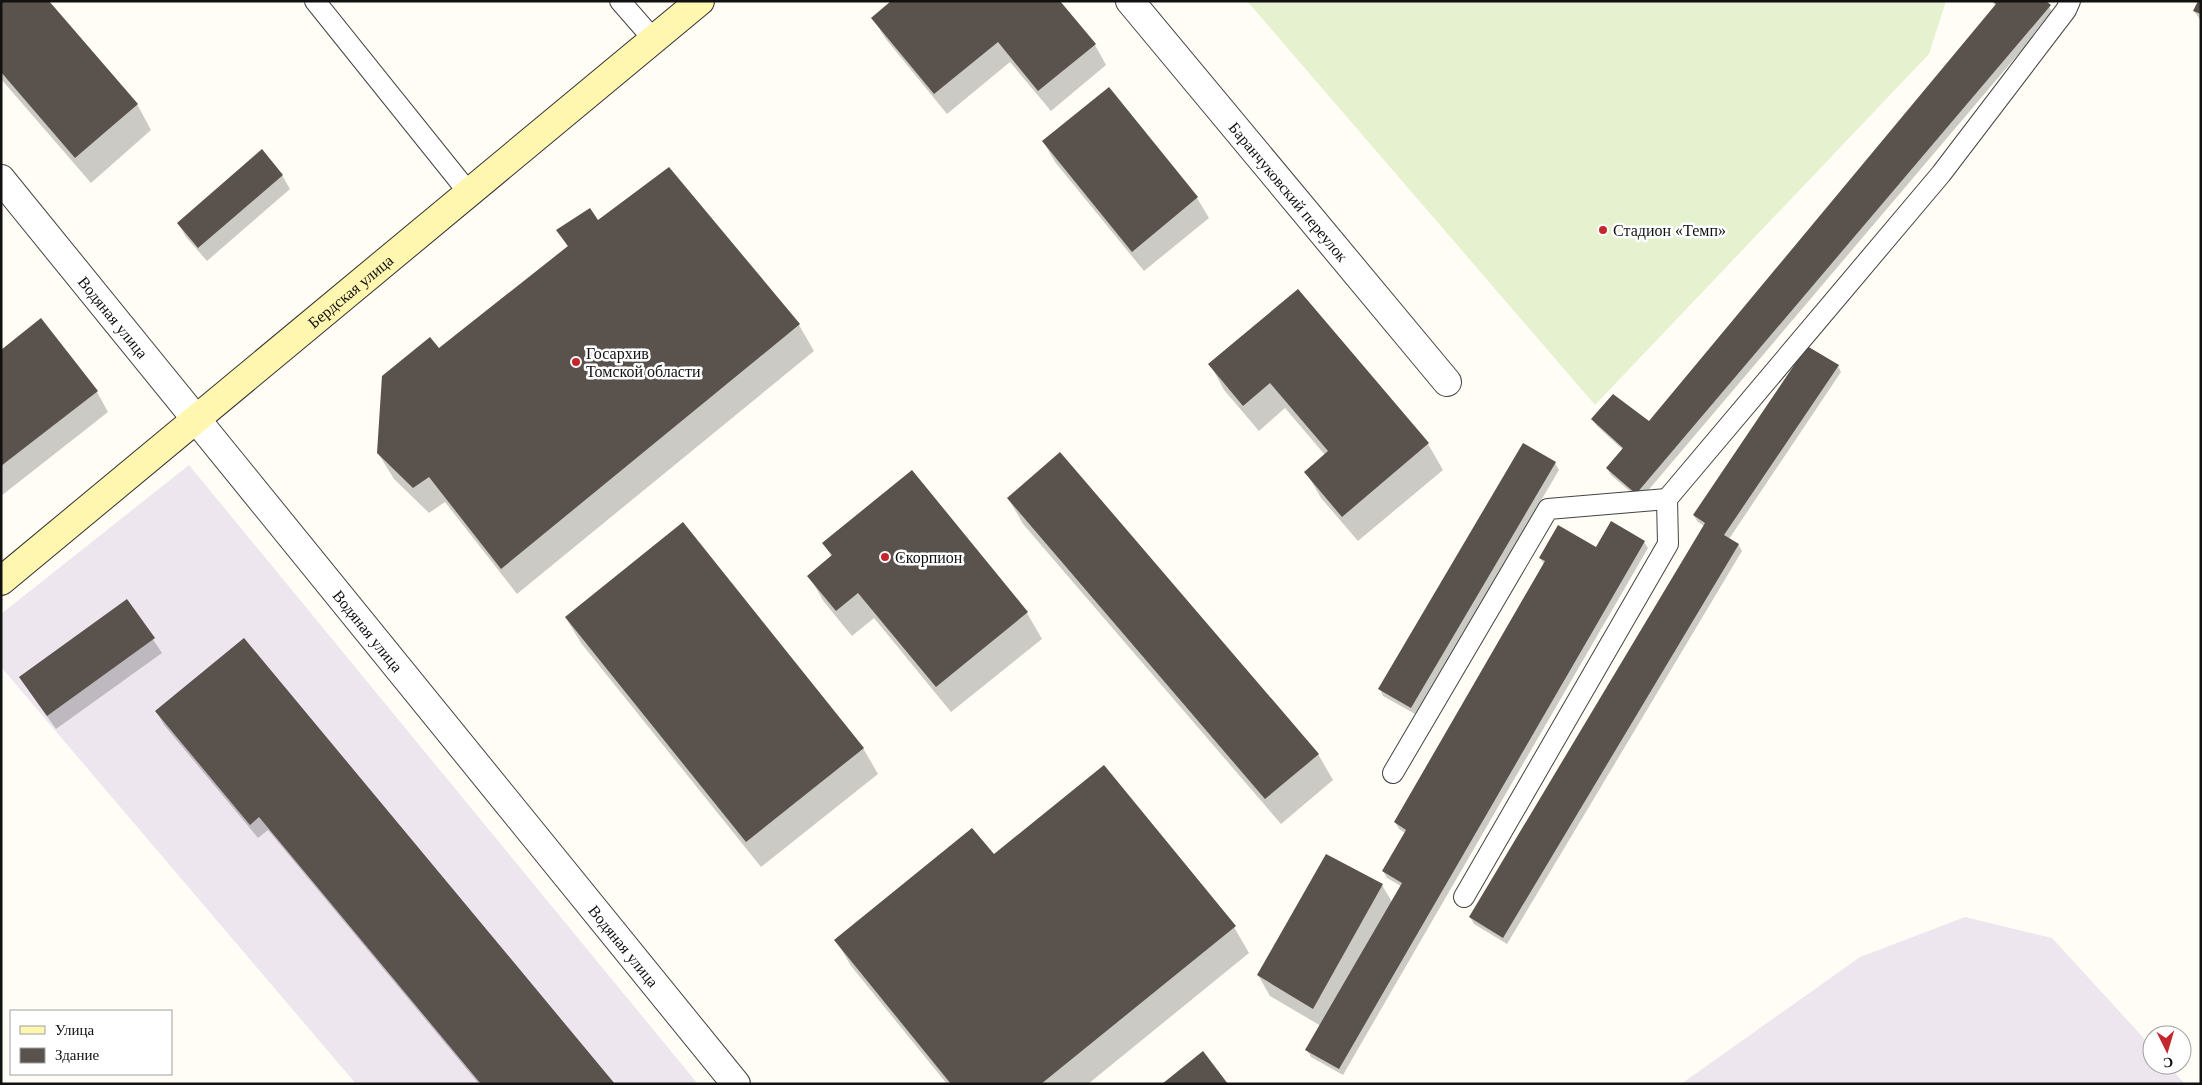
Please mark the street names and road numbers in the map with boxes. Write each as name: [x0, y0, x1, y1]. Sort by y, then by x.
street label: Баранчуковский переулок: [1225, 119, 1351, 265]
street label: Бердская улица: [305, 251, 396, 331]
street label: Водяная улица: [75, 273, 151, 362]
street label: Водяная улица: [329, 587, 406, 675]
street label: Водяная улица: [585, 902, 662, 991]

